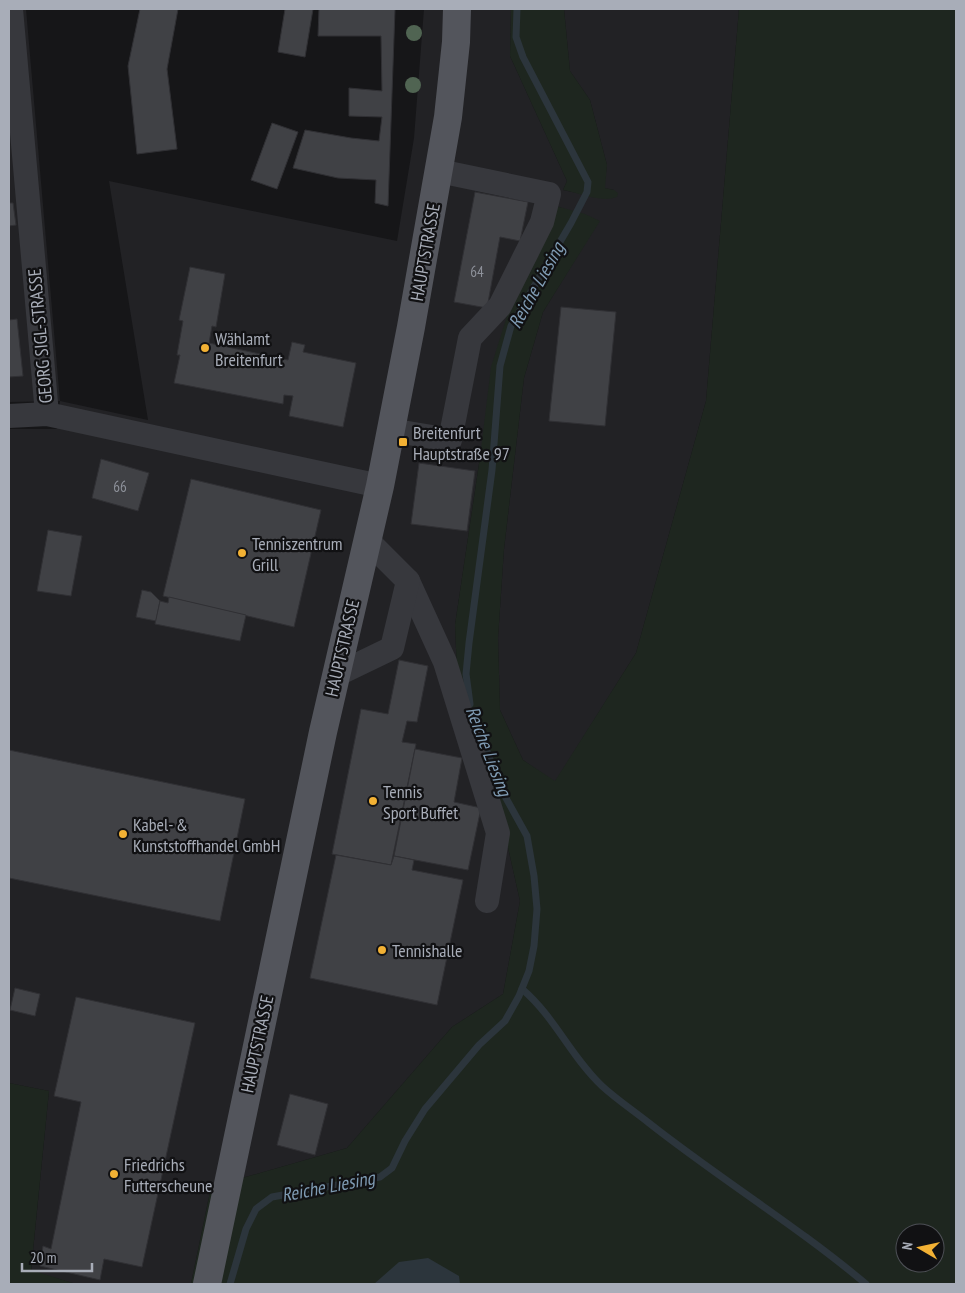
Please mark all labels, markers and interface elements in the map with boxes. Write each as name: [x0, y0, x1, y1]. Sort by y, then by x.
street label: HAUPTSTRASSE: [405, 201, 445, 303]
water label: Reiche Liesing: [503, 236, 570, 332]
house number: 64: [470, 262, 484, 281]
street label: GEORG SIGL-STRASSE: [23, 268, 57, 404]
place label: Wählamt Breitenfurt: [215, 327, 283, 371]
marker: Wählamt Breitenfurt: [199, 342, 211, 354]
place label: Breitenfurt Hauptstraße 97: [413, 421, 510, 465]
marker: Breitenfurt Hauptstraße 97: [397, 436, 409, 448]
house number: 66: [113, 477, 127, 496]
place label: Tenniszentrum Grill: [252, 532, 342, 576]
marker: Tenniszentrum Grill: [236, 547, 248, 559]
street label: HAUPTSTRASSE: [320, 597, 364, 699]
water label: Reiche Liesing: [461, 703, 518, 801]
place label: Tennis Sport Buffet: [383, 780, 458, 824]
marker: Tennis Sport Buffet: [367, 795, 379, 807]
place label: Kabel- & Kunststoffhandel GmbH: [133, 813, 280, 857]
marker: Kabel- & Kunststoffhandel GmbH: [117, 828, 129, 840]
place label: Tennishalle: [392, 939, 462, 962]
marker: Tennishalle: [376, 944, 388, 956]
street label: HAUPTSTRASSE: [235, 993, 279, 1095]
place label: Friedrichs Futterscheune: [124, 1153, 212, 1197]
water label: Reiche Liesing: [279, 1165, 378, 1207]
marker: Friedrichs Futterscheune: [108, 1168, 120, 1180]
north arrow: [895, 1223, 945, 1273]
scale bar: [22, 1240, 92, 1272]
text: N: [898, 1241, 917, 1251]
text: 20 m: [30, 1248, 56, 1267]

